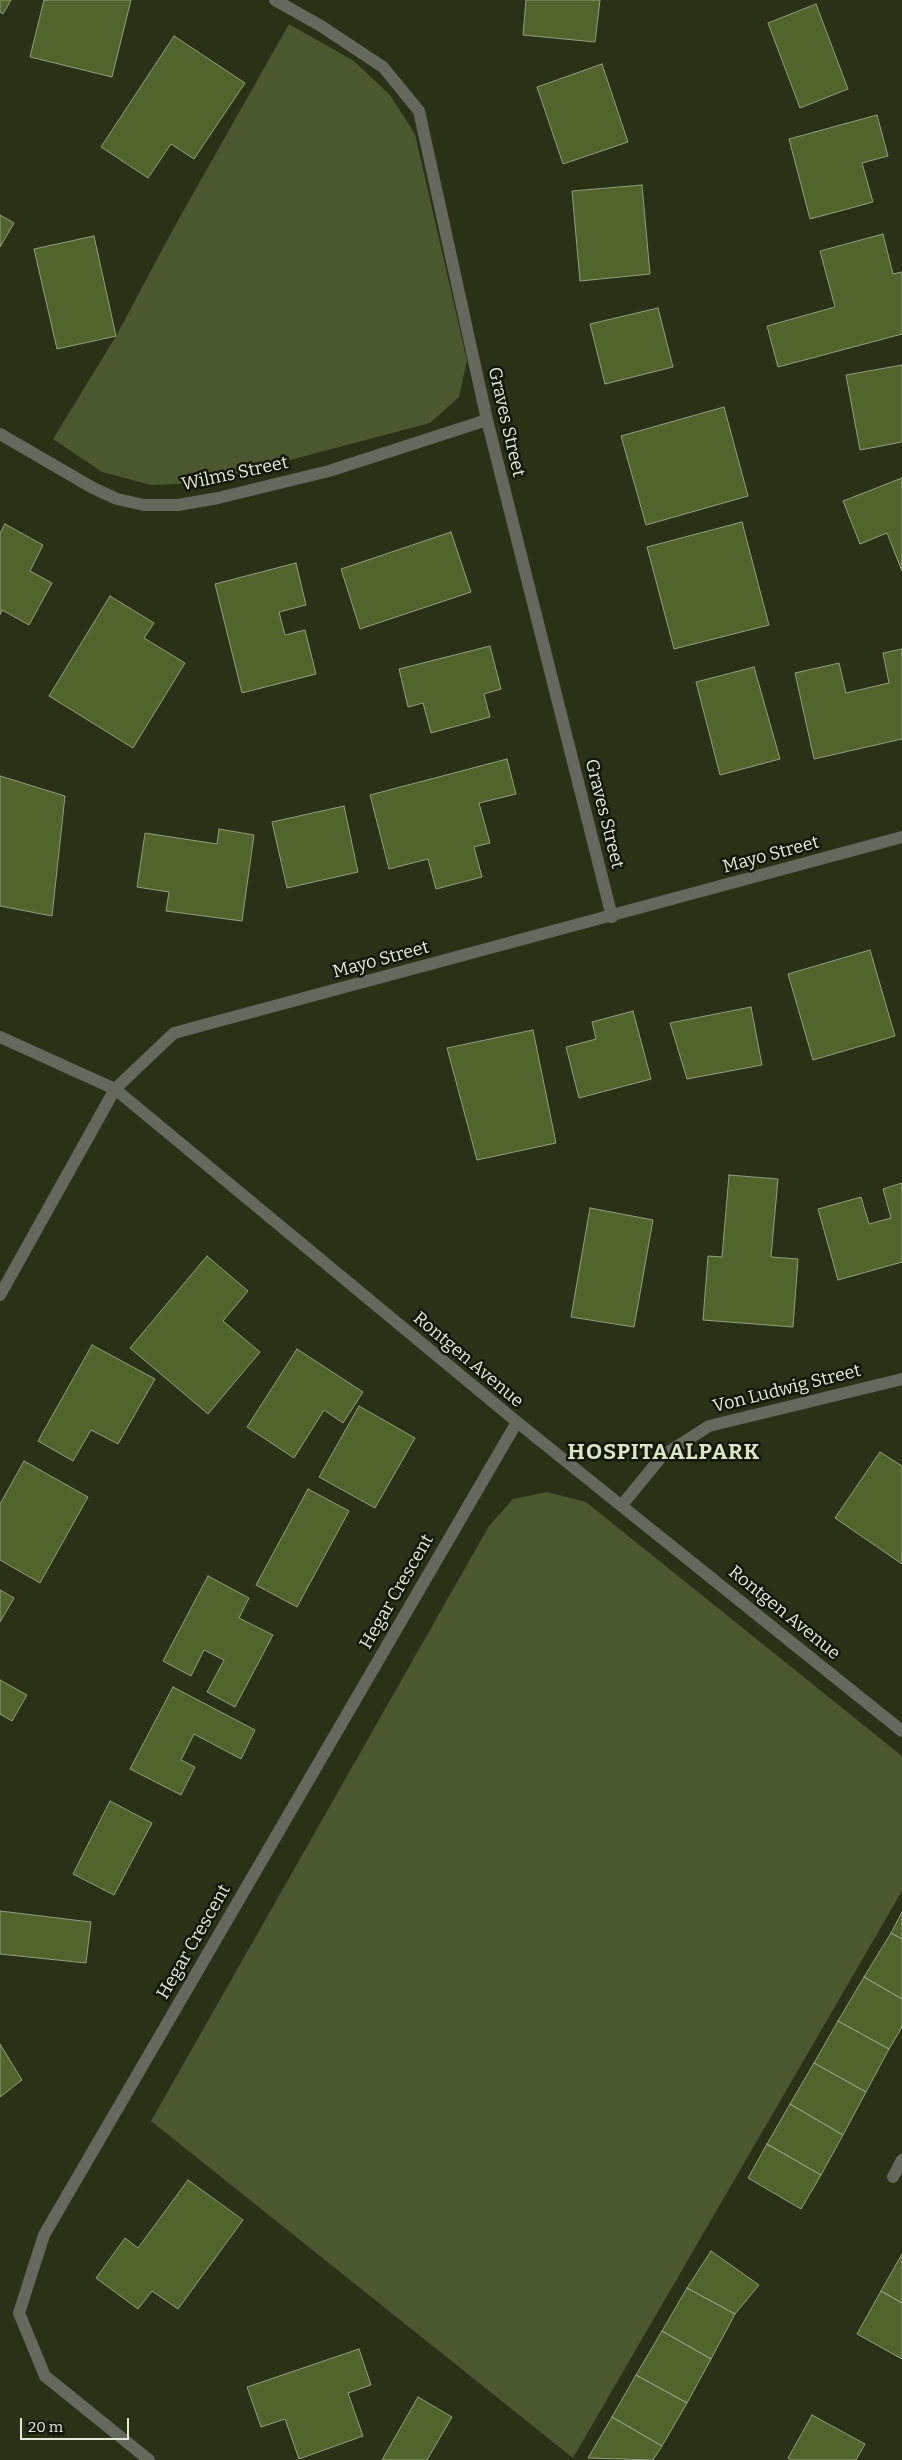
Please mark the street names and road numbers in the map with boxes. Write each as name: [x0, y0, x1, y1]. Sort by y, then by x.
street label: Graves Street: [483, 365, 529, 479]
street label: Wilms Street: [180, 452, 290, 496]
street label: Graves Street: [580, 757, 628, 871]
street label: Mayo Street: [720, 832, 822, 878]
street label: Mayo Street: [330, 937, 432, 983]
street label: Rontgen Avenue: [408, 1308, 528, 1412]
street label: Von Ludwig Street: [711, 1360, 863, 1418]
street label: Hegar Crescent: [355, 1531, 439, 1653]
street label: Rontgen Avenue: [724, 1561, 844, 1665]
street label: Hegar Crescent: [152, 1881, 236, 2003]

